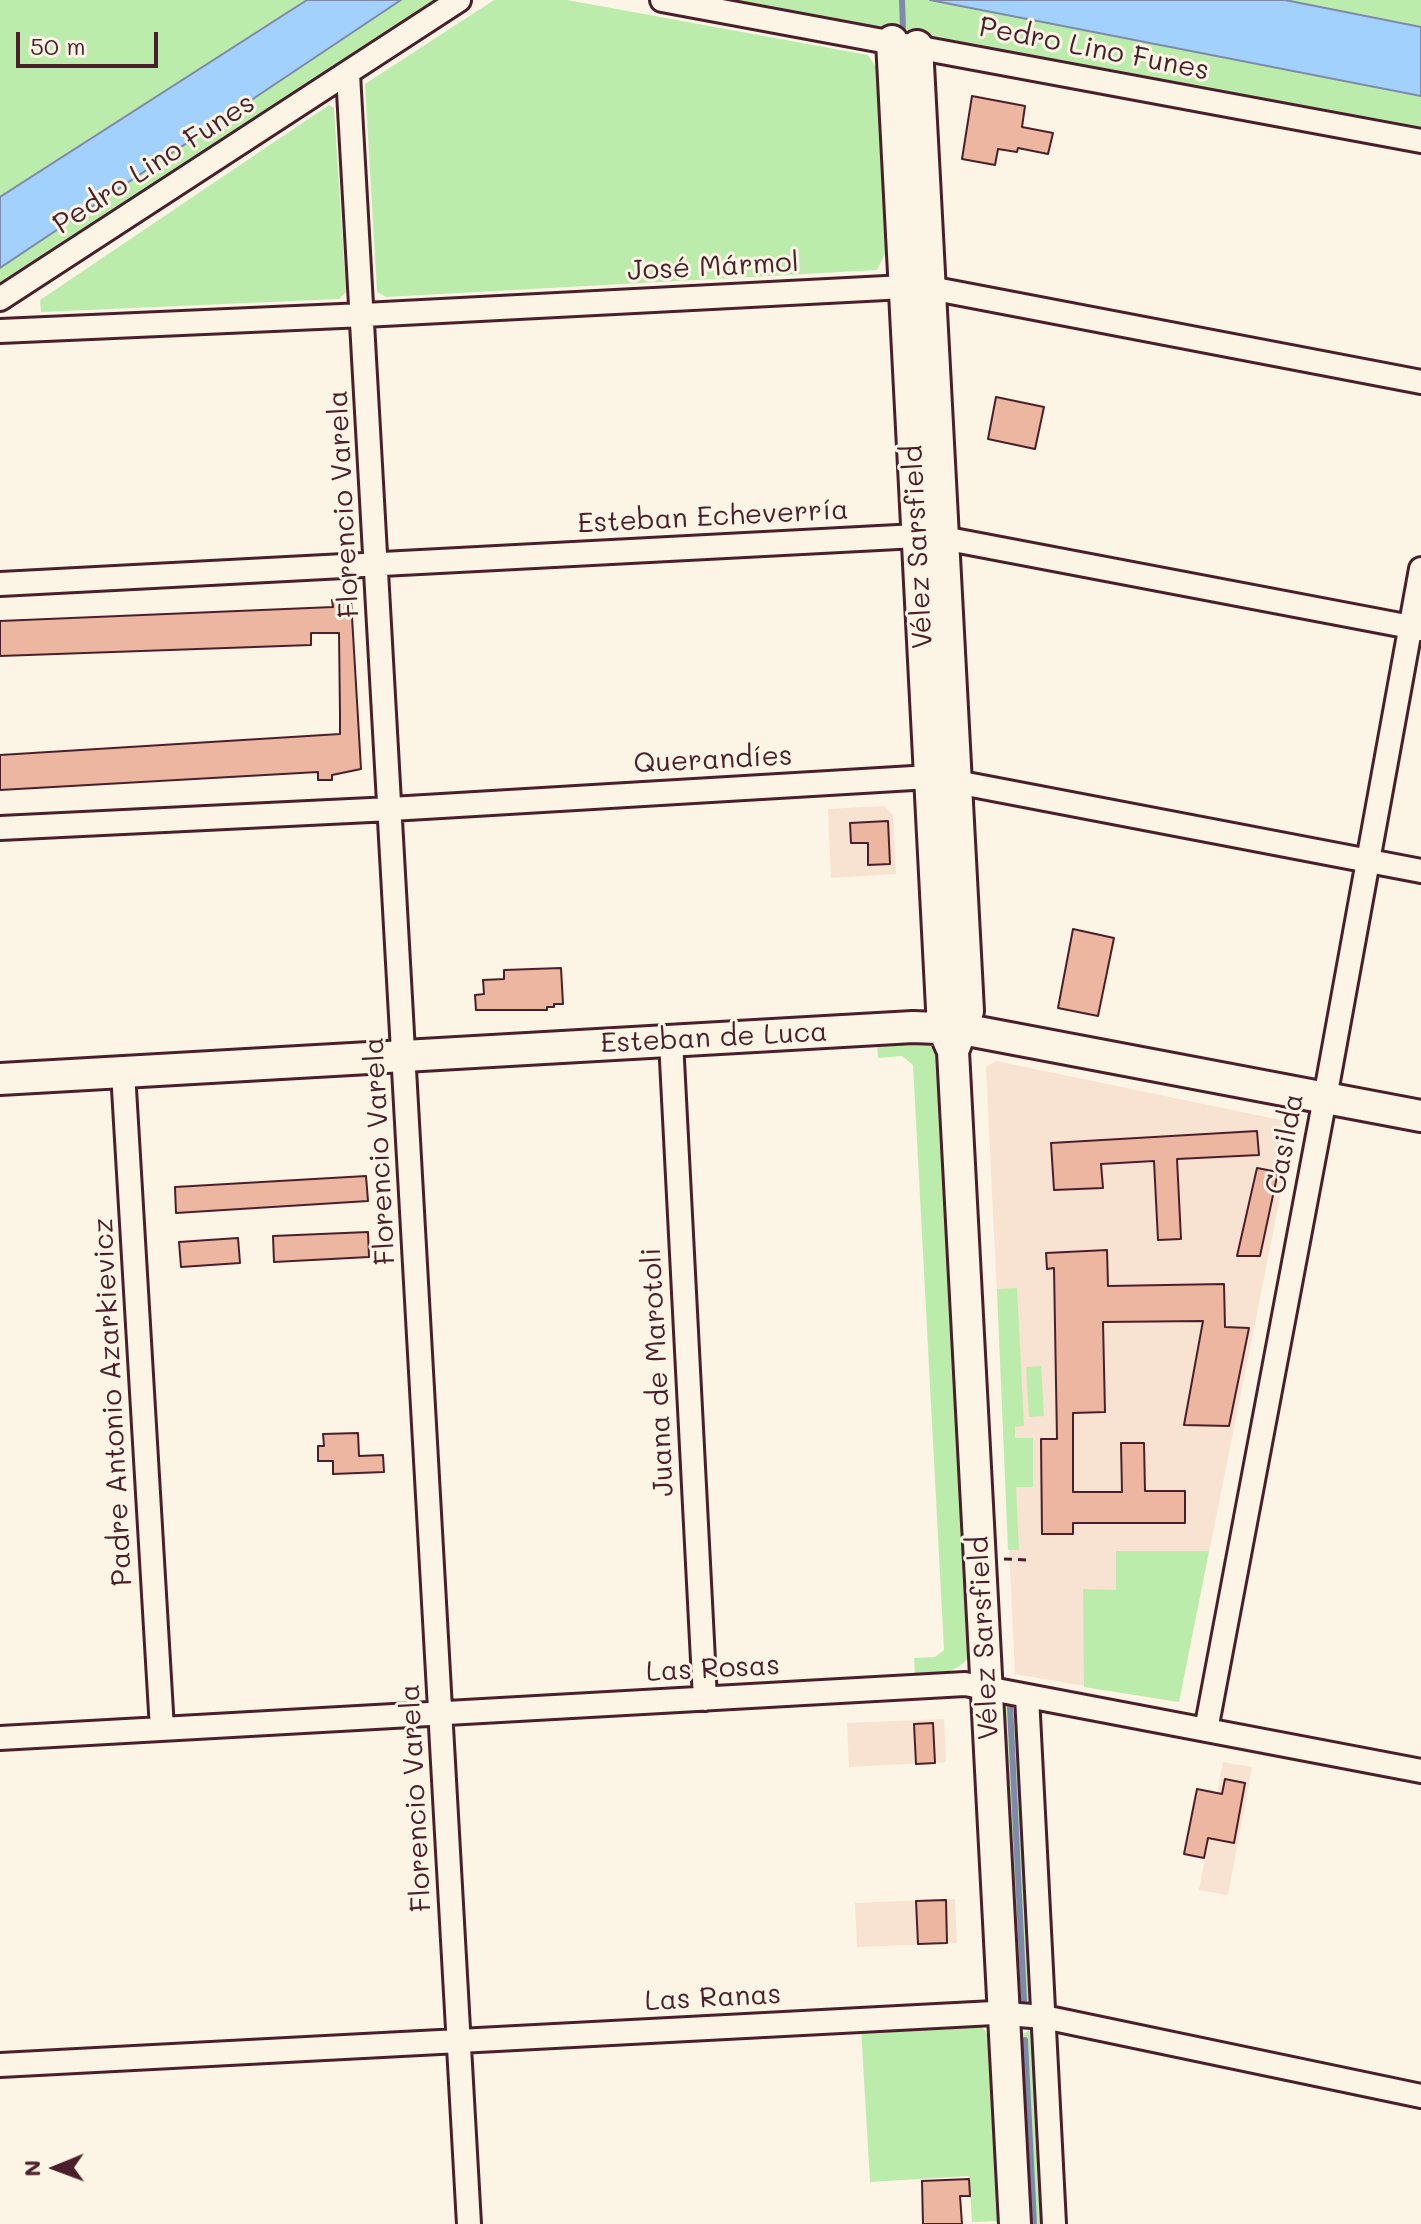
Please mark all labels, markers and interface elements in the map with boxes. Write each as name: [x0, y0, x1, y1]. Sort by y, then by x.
street label: Pedro Lino Funes: [976, 10, 1212, 88]
scale bar: [20, 16, 162, 66]
text: 50 m: [30, 30, 86, 61]
street label: Pedro Lino Funes: [47, 86, 261, 242]
street label: José Mármol: [626, 246, 800, 288]
street label: Florencio Varela: [321, 389, 367, 619]
street label: Vélez Sarsfield: [896, 444, 940, 650]
street label: Esteban Echeverría: [577, 493, 849, 541]
street label: Querandíes: [633, 739, 793, 781]
street label: Esteban de Luca: [600, 1015, 828, 1061]
street label: Florencio Varela: [357, 1036, 403, 1266]
street label: Casilda: [1259, 1091, 1311, 1197]
street label: Padre Antonio Azarkievicz: [87, 1217, 139, 1587]
street label: Juana de Marotoli: [635, 1247, 681, 1497]
street label: Vélez Sarsfield: [962, 1535, 1006, 1741]
street label: Las Rosas: [645, 1649, 781, 1689]
street label: Florencio Varela: [393, 1683, 439, 1913]
street label: Las Ranas: [644, 1978, 782, 2018]
north arrow: [16, 2128, 96, 2208]
text: N: [17, 2160, 46, 2177]

